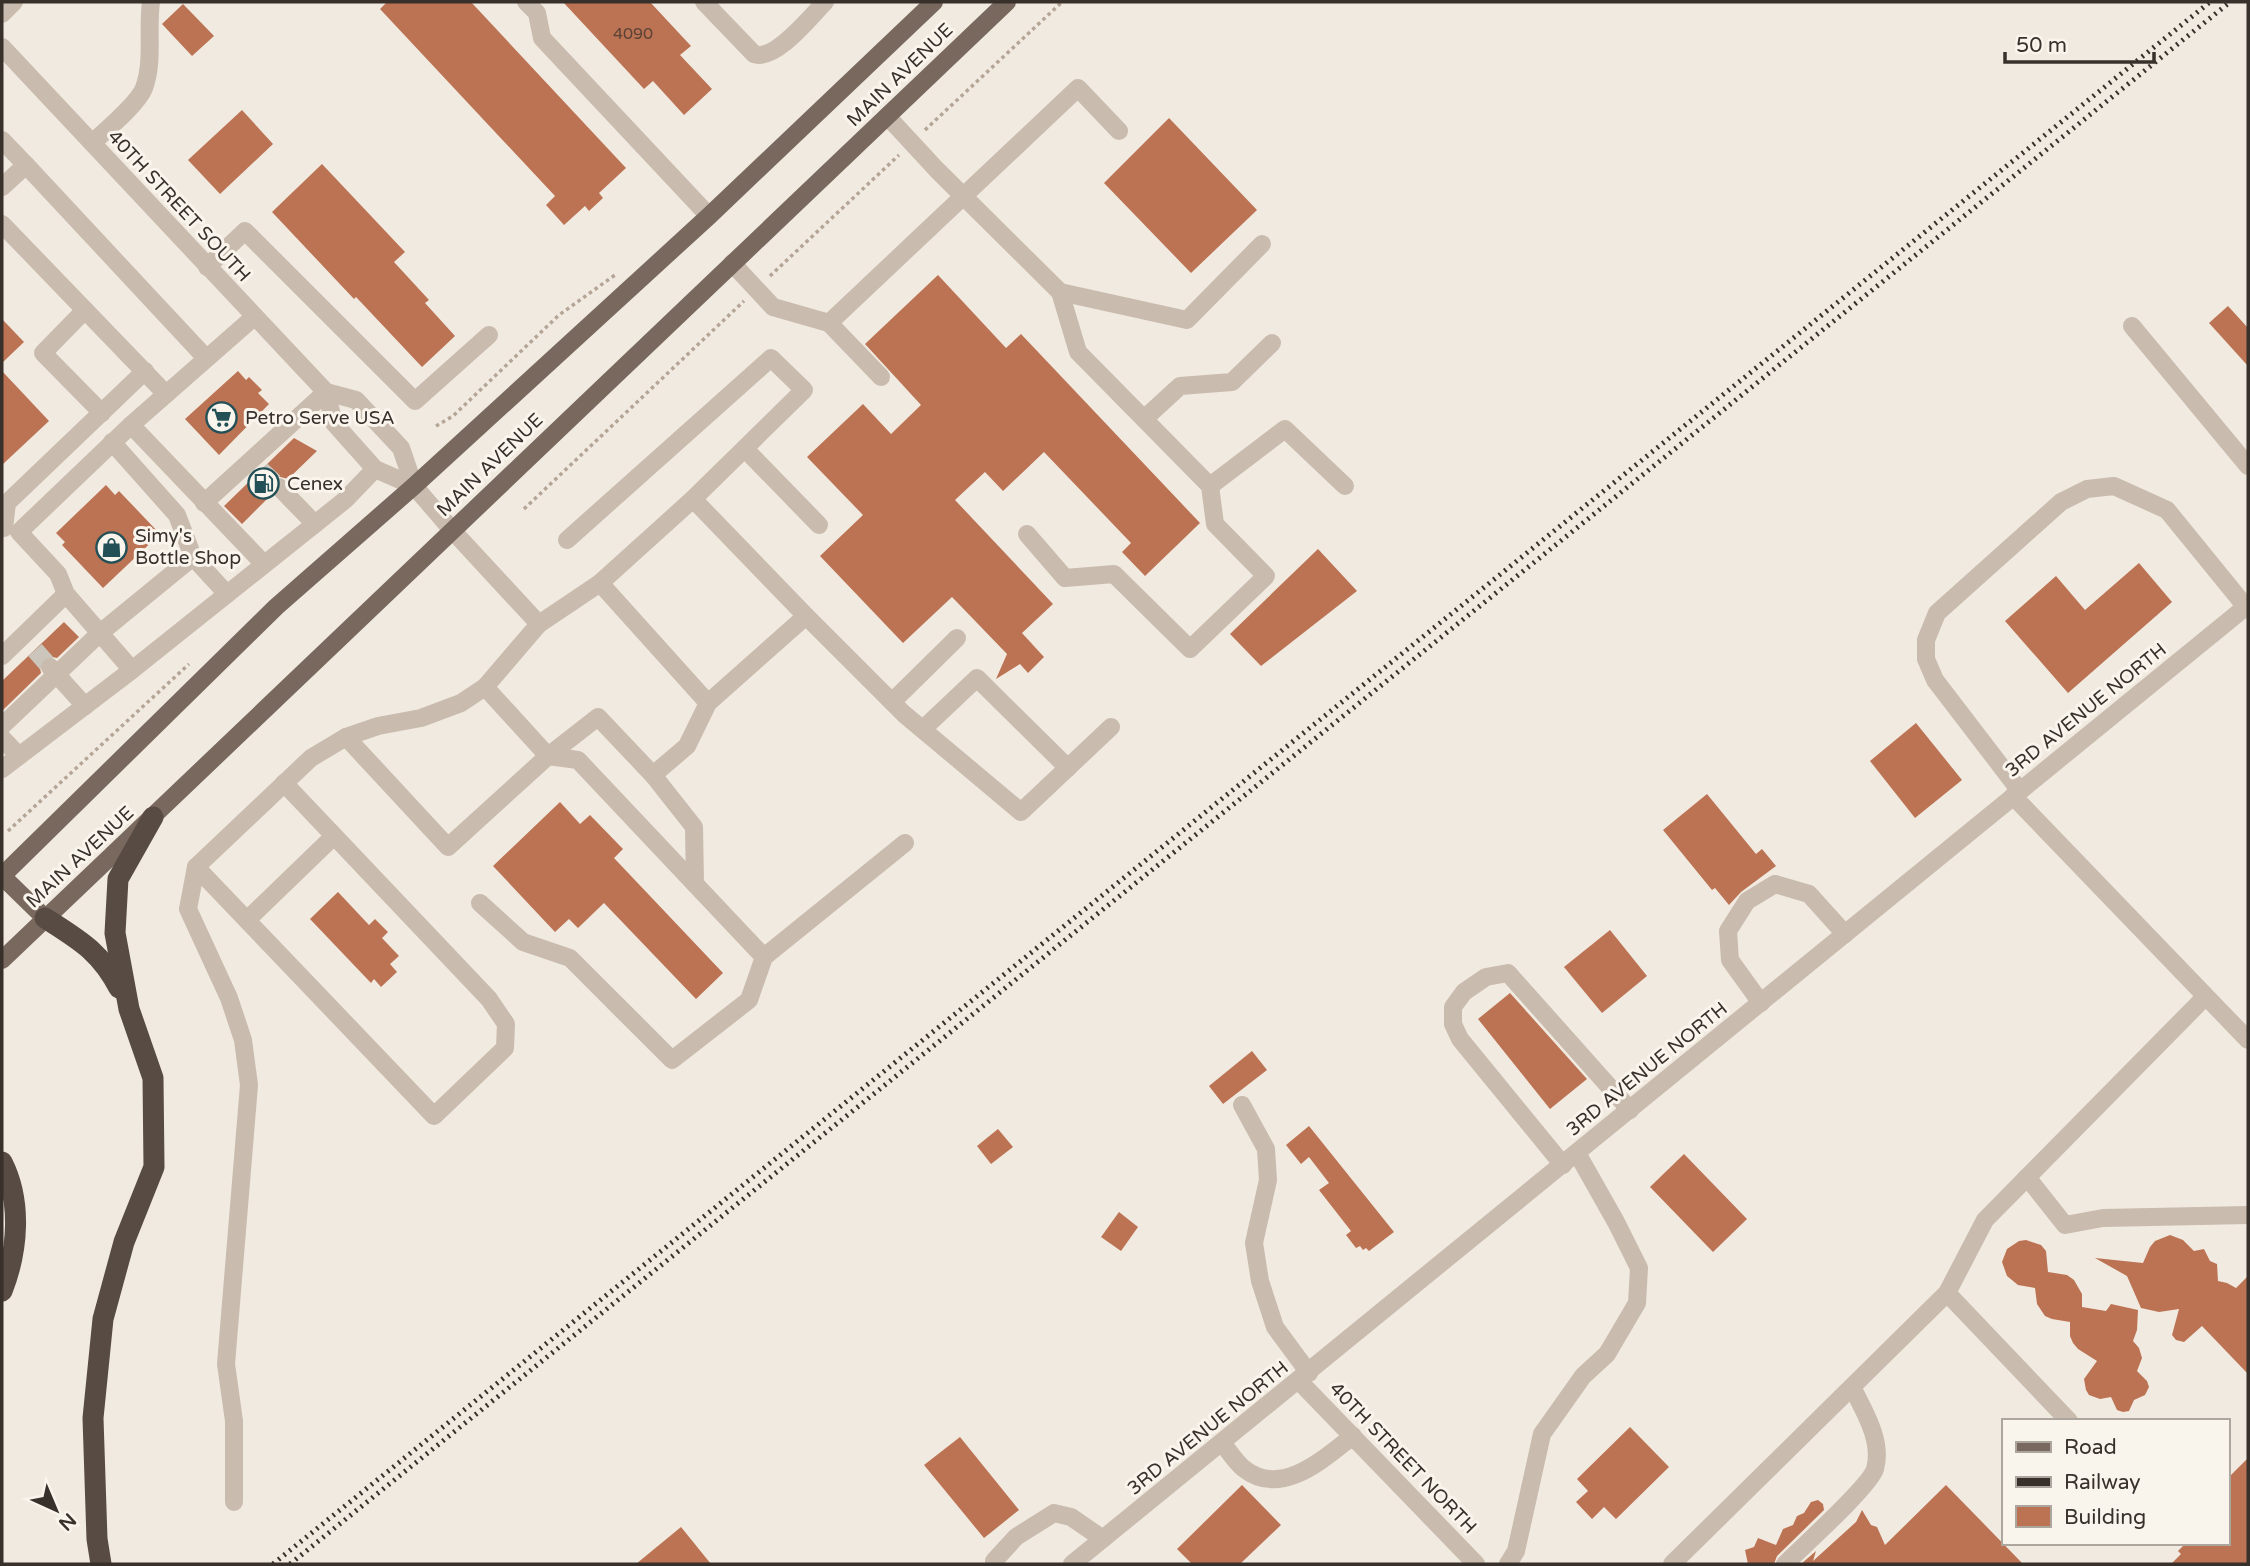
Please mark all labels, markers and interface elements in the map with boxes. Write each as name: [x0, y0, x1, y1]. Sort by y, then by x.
street label: MAIN AVENUE: [843, 19, 957, 131]
scale bar: [2005, 21, 2154, 65]
house number: 4090: [613, 24, 653, 44]
text: 50 m: [2016, 33, 2067, 58]
street label: 40TH STREET SOUTH: [103, 126, 255, 286]
supermarket icon: Petro Serve USA: [205, 401, 239, 435]
place label: Petro Serve USA: [245, 407, 395, 429]
street label: MAIN AVENUE: [433, 409, 547, 521]
fuel station icon: Cenex: [247, 467, 281, 501]
place label: Cenex: [287, 473, 343, 495]
place label: Simy's Bottle Shop: [135, 525, 241, 569]
shop icon: Simy's Bottle Shop: [95, 530, 129, 564]
street label: 3RD AVENUE NORTH: [2001, 638, 2171, 782]
street label: MAIN AVENUE: [22, 802, 138, 912]
street label: 3RD AVENUE NORTH: [1562, 997, 1732, 1141]
street label: 3RD AVENUE NORTH: [1123, 1356, 1293, 1500]
street label: 40TH STREET NORTH: [1325, 1378, 1481, 1538]
legend: [2002, 1419, 2229, 1545]
text: Road: [2064, 1435, 2117, 1460]
text: Railway: [2064, 1470, 2141, 1495]
north arrow: [21, 1475, 91, 1545]
text: Building: [2064, 1505, 2146, 1530]
text: N: [54, 1508, 80, 1535]

